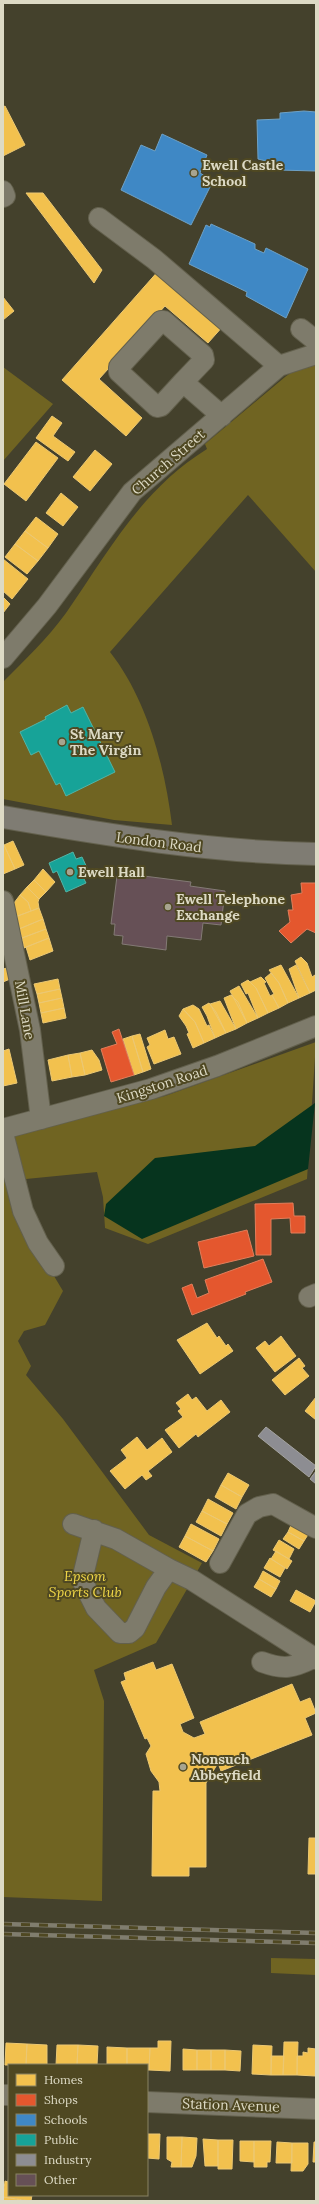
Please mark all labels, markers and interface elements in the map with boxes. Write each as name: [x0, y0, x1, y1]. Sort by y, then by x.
place label: Ewell Castle School: [202, 156, 284, 190]
marker: Ewell Castle School: [189, 168, 199, 178]
street label: Church Street: [127, 425, 209, 499]
place label: St Mary The Virgin: [70, 725, 141, 759]
marker: St Mary The Virgin: [57, 737, 67, 747]
street label: London Road: [115, 828, 203, 856]
place label: Ewell Hall: [78, 863, 146, 881]
marker: Ewell Hall: [65, 867, 75, 877]
place label: Ewell Telephone Exchange: [176, 890, 285, 924]
marker: Ewell Telephone Exchange: [163, 902, 173, 912]
street label: Mill Lane: [11, 979, 39, 1041]
street label: Kingston Road: [114, 1061, 210, 1107]
park label: Epsom Sports Club: [48, 1567, 122, 1601]
place label: Nonsuch Abbeyfield: [191, 1750, 261, 1784]
marker: Nonsuch Abbeyfield: [178, 1762, 188, 1772]
legend: [8, 2064, 148, 2196]
text: Homes: [44, 2072, 83, 2087]
text: Shops: [44, 2092, 78, 2107]
street label: Station Avenue: [182, 2094, 281, 2116]
text: Schools: [44, 2112, 88, 2127]
text: Public: [44, 2132, 78, 2147]
text: Industry: [44, 2152, 92, 2167]
text: Other: [44, 2172, 78, 2187]

